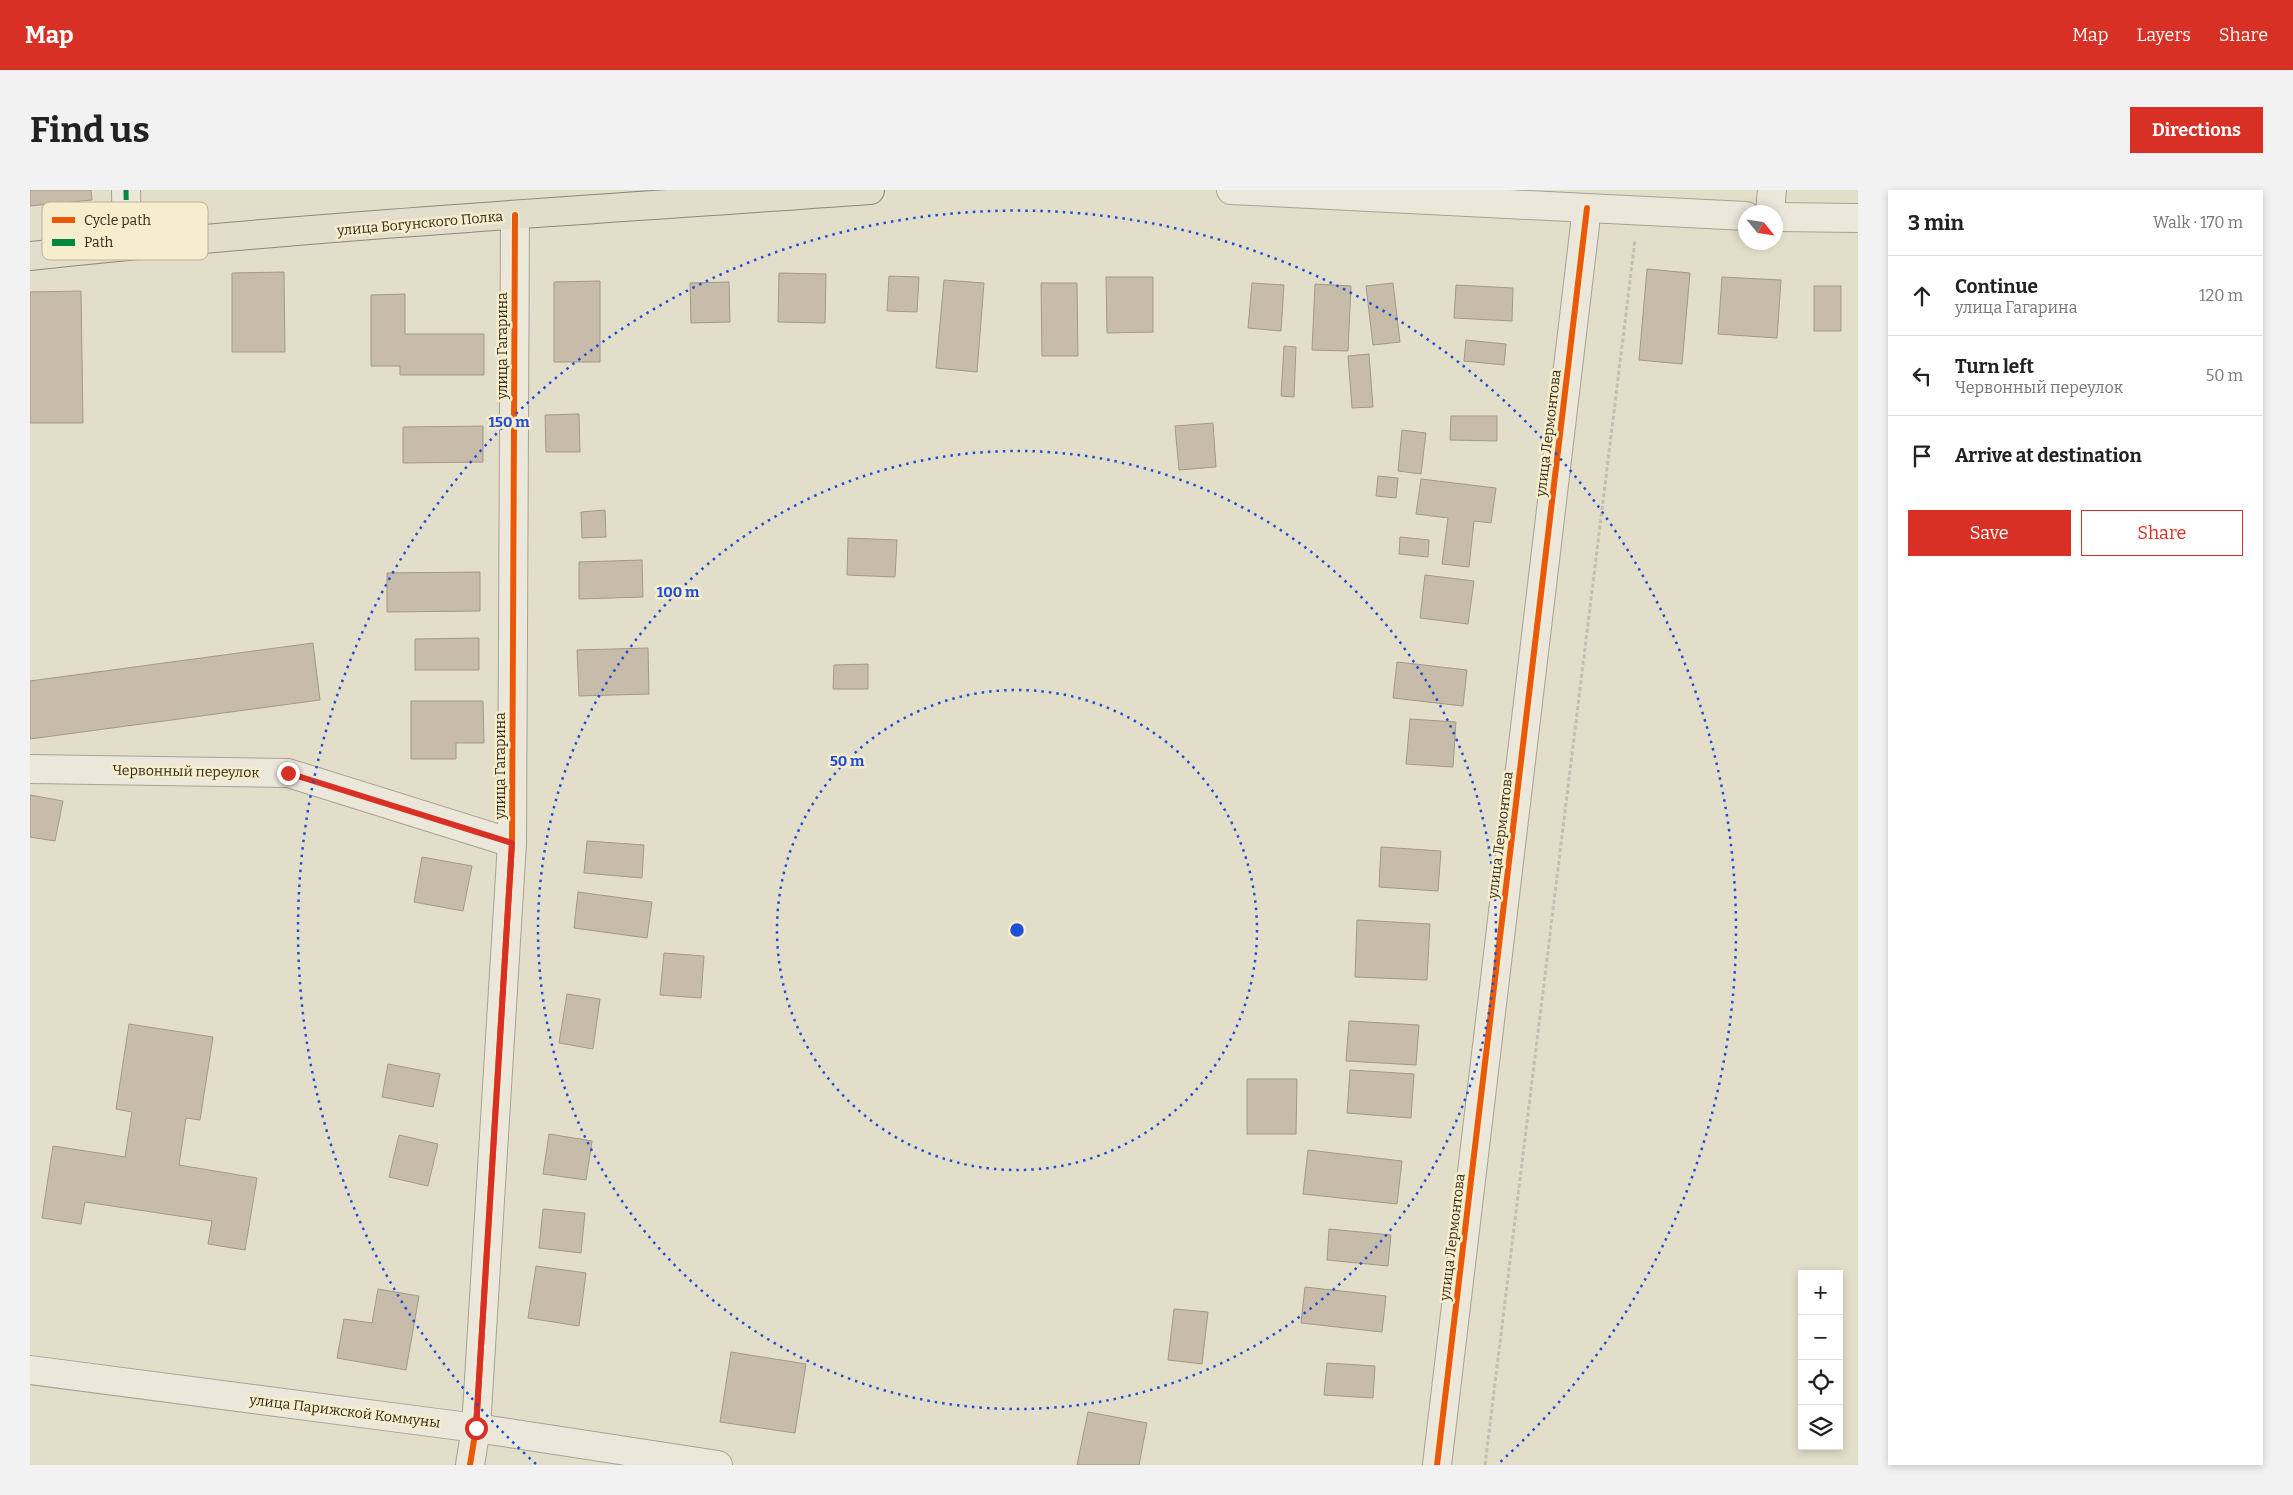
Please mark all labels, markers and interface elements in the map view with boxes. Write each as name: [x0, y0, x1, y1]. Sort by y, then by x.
text: Map: [25, 21, 74, 49]
text: Map: [2072, 24, 2108, 46]
text: Layers: [2136, 24, 2191, 46]
text: Share: [2219, 24, 2268, 46]
button: Directions: [2130, 107, 2263, 153]
text: Find us: [30, 109, 150, 151]
legend: [42, 202, 208, 260]
north arrow: [1738, 205, 1783, 250]
street label: улица Богунского Полка: [335, 208, 504, 239]
text: 3 min: [1908, 210, 1964, 236]
text: Cycle path: [84, 212, 151, 229]
text: Walk · 170 m: [2153, 213, 2243, 232]
text: Path: [84, 234, 114, 251]
text: Continue: [1955, 275, 2038, 298]
icon: ahead: [1908, 282, 1936, 310]
text: 120 m: [2199, 286, 2243, 305]
street label: улица Гагарина: [494, 292, 511, 401]
text: улица Гагарина: [1955, 298, 2077, 317]
text: Turn left: [1955, 355, 2034, 378]
icon: left: [1908, 362, 1936, 390]
text: 50 m: [2206, 366, 2243, 385]
street label: улица Лермонтова: [1532, 368, 1565, 499]
text: Червонный переулок: [1955, 378, 2123, 397]
text: 150 m: [488, 413, 530, 431]
icon: arrive: [1908, 442, 1936, 470]
text: Arrive at destination: [1955, 444, 2142, 467]
button: Save: [1908, 510, 2071, 556]
button: Share: [2081, 510, 2243, 556]
text: 100 m: [657, 583, 700, 601]
street label: улица Гагарина: [492, 712, 509, 821]
text: 50 m: [830, 752, 865, 770]
street label: Червонный переулок: [112, 762, 260, 781]
route end: [277, 762, 300, 785]
street label: улица Лермонтова: [1484, 770, 1517, 901]
centre of rings: [1008, 921, 1026, 939]
street label: улица Лермонтова: [1436, 1172, 1469, 1303]
map controls: [1798, 1270, 1843, 1450]
button: +: [1798, 1270, 1843, 1315]
button: −: [1798, 1315, 1843, 1360]
button: locate: [1798, 1360, 1843, 1405]
street label: улица Парижской Коммуны: [247, 1391, 441, 1432]
button: layers: [1798, 1405, 1843, 1450]
route start: [465, 1417, 488, 1440]

